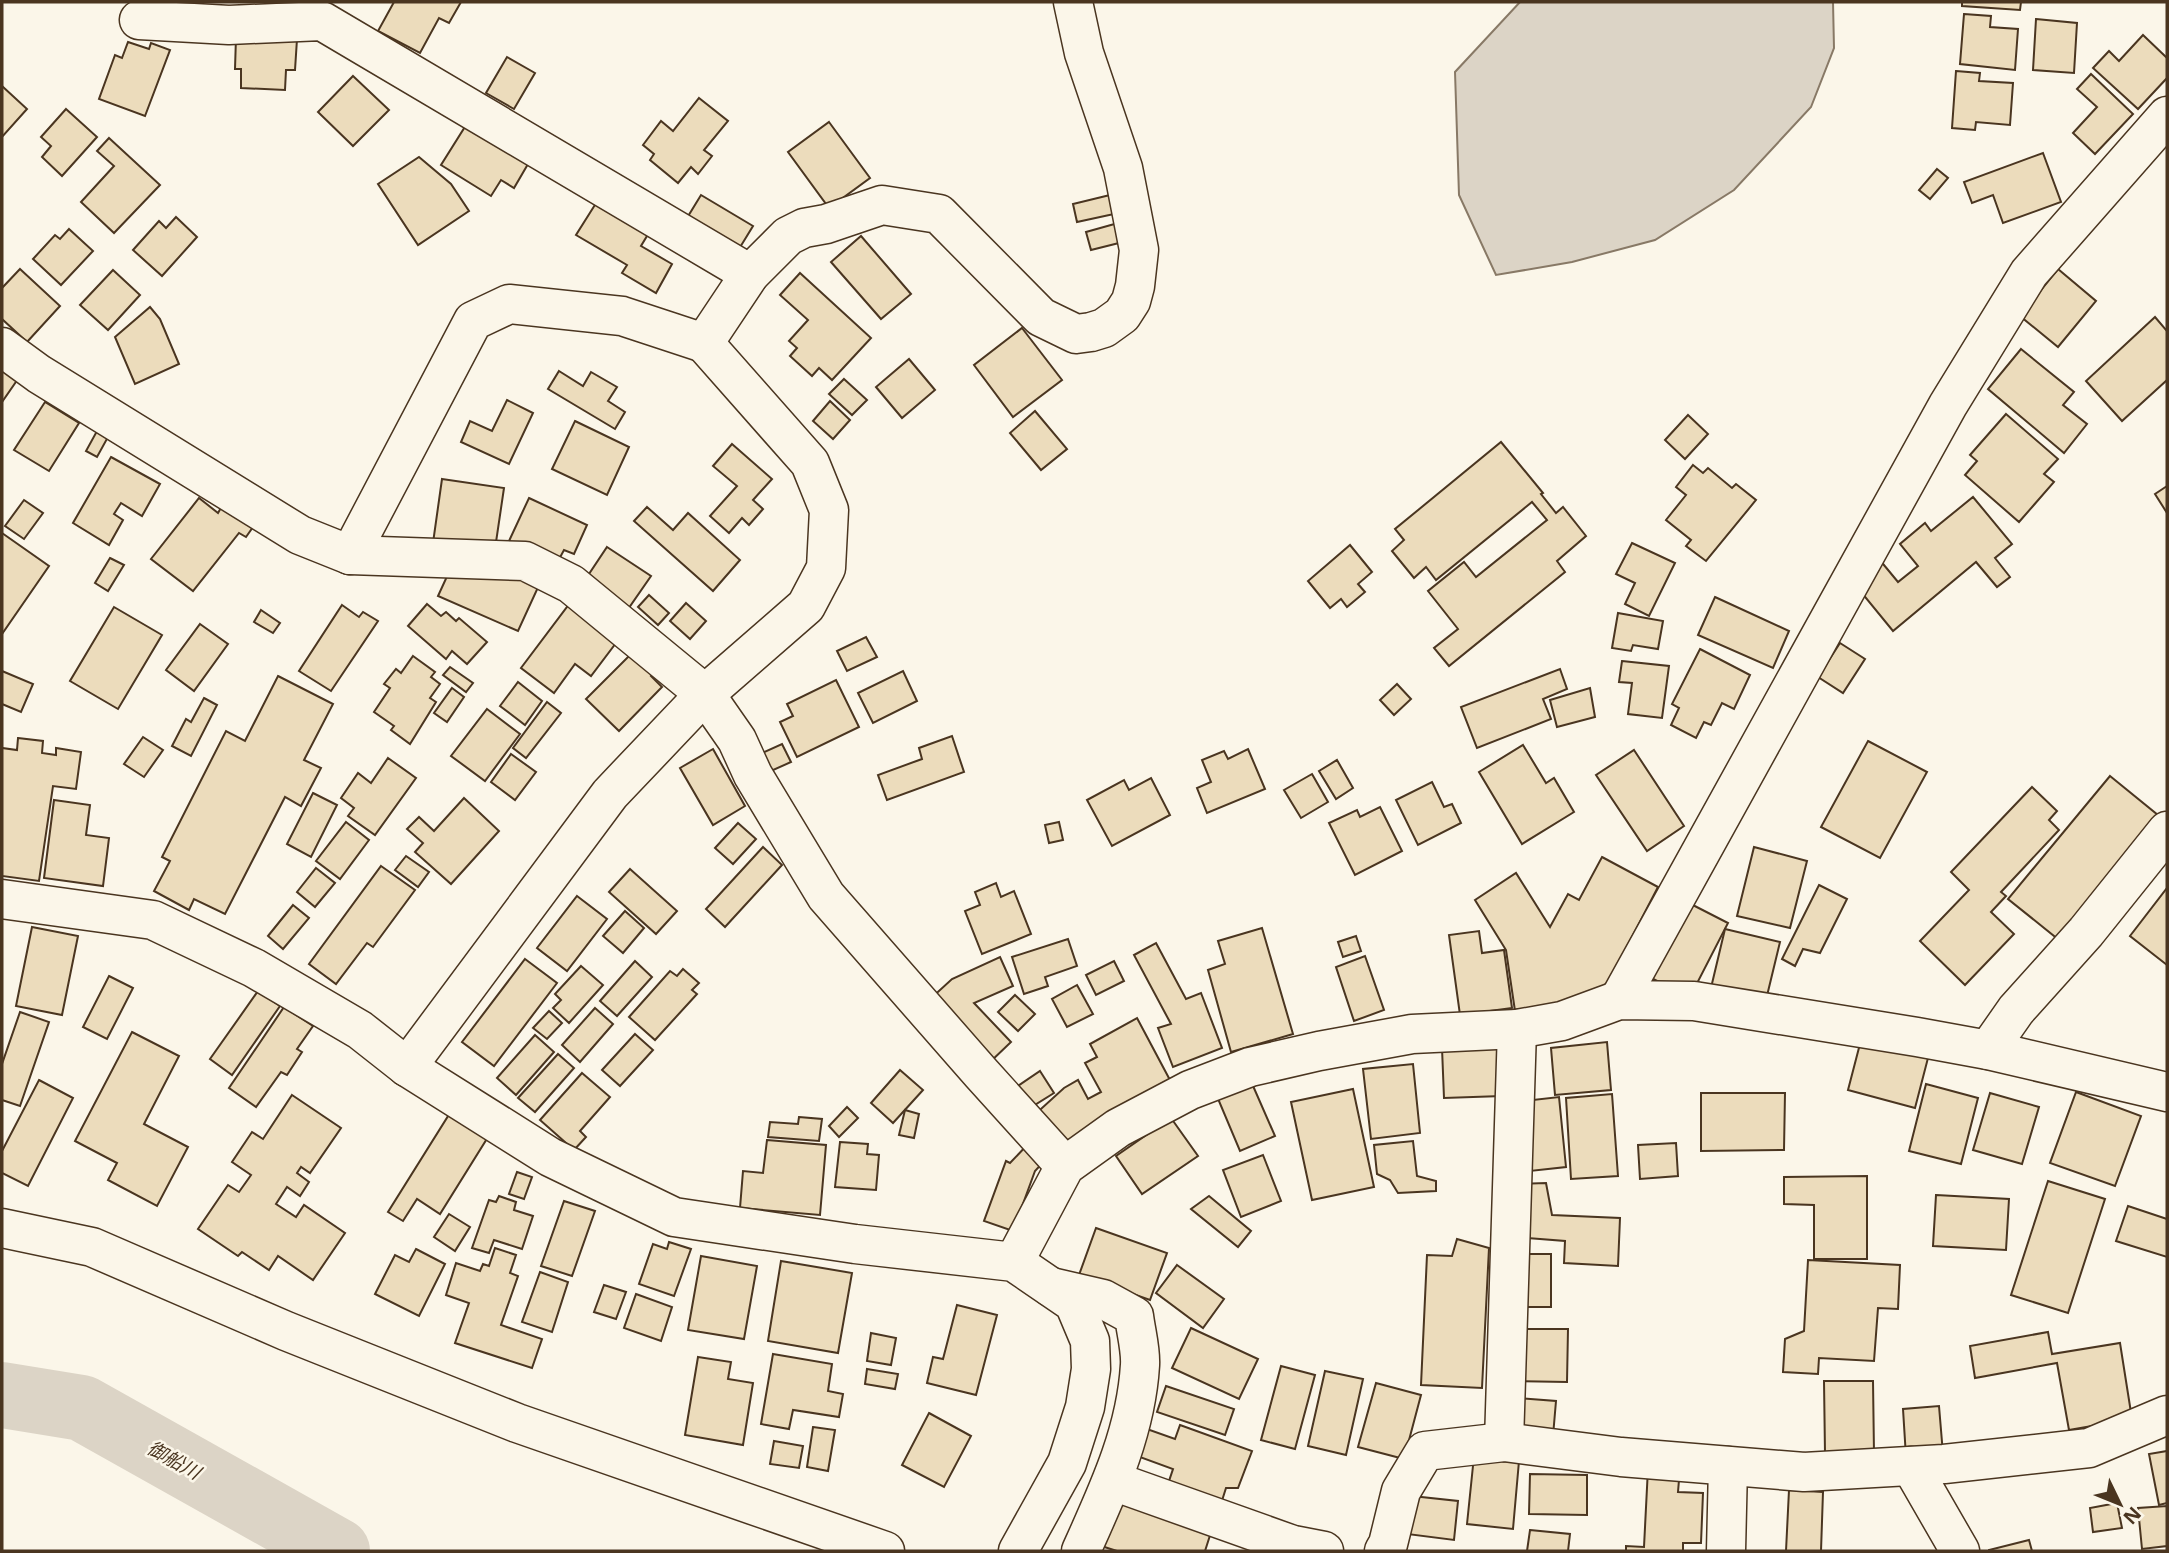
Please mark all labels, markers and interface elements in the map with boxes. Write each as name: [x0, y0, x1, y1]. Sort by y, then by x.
water label: 御船川: [143, 1435, 207, 1486]
north arrow: [2085, 1469, 2155, 1539]
text: N: [2118, 1501, 2147, 1530]

